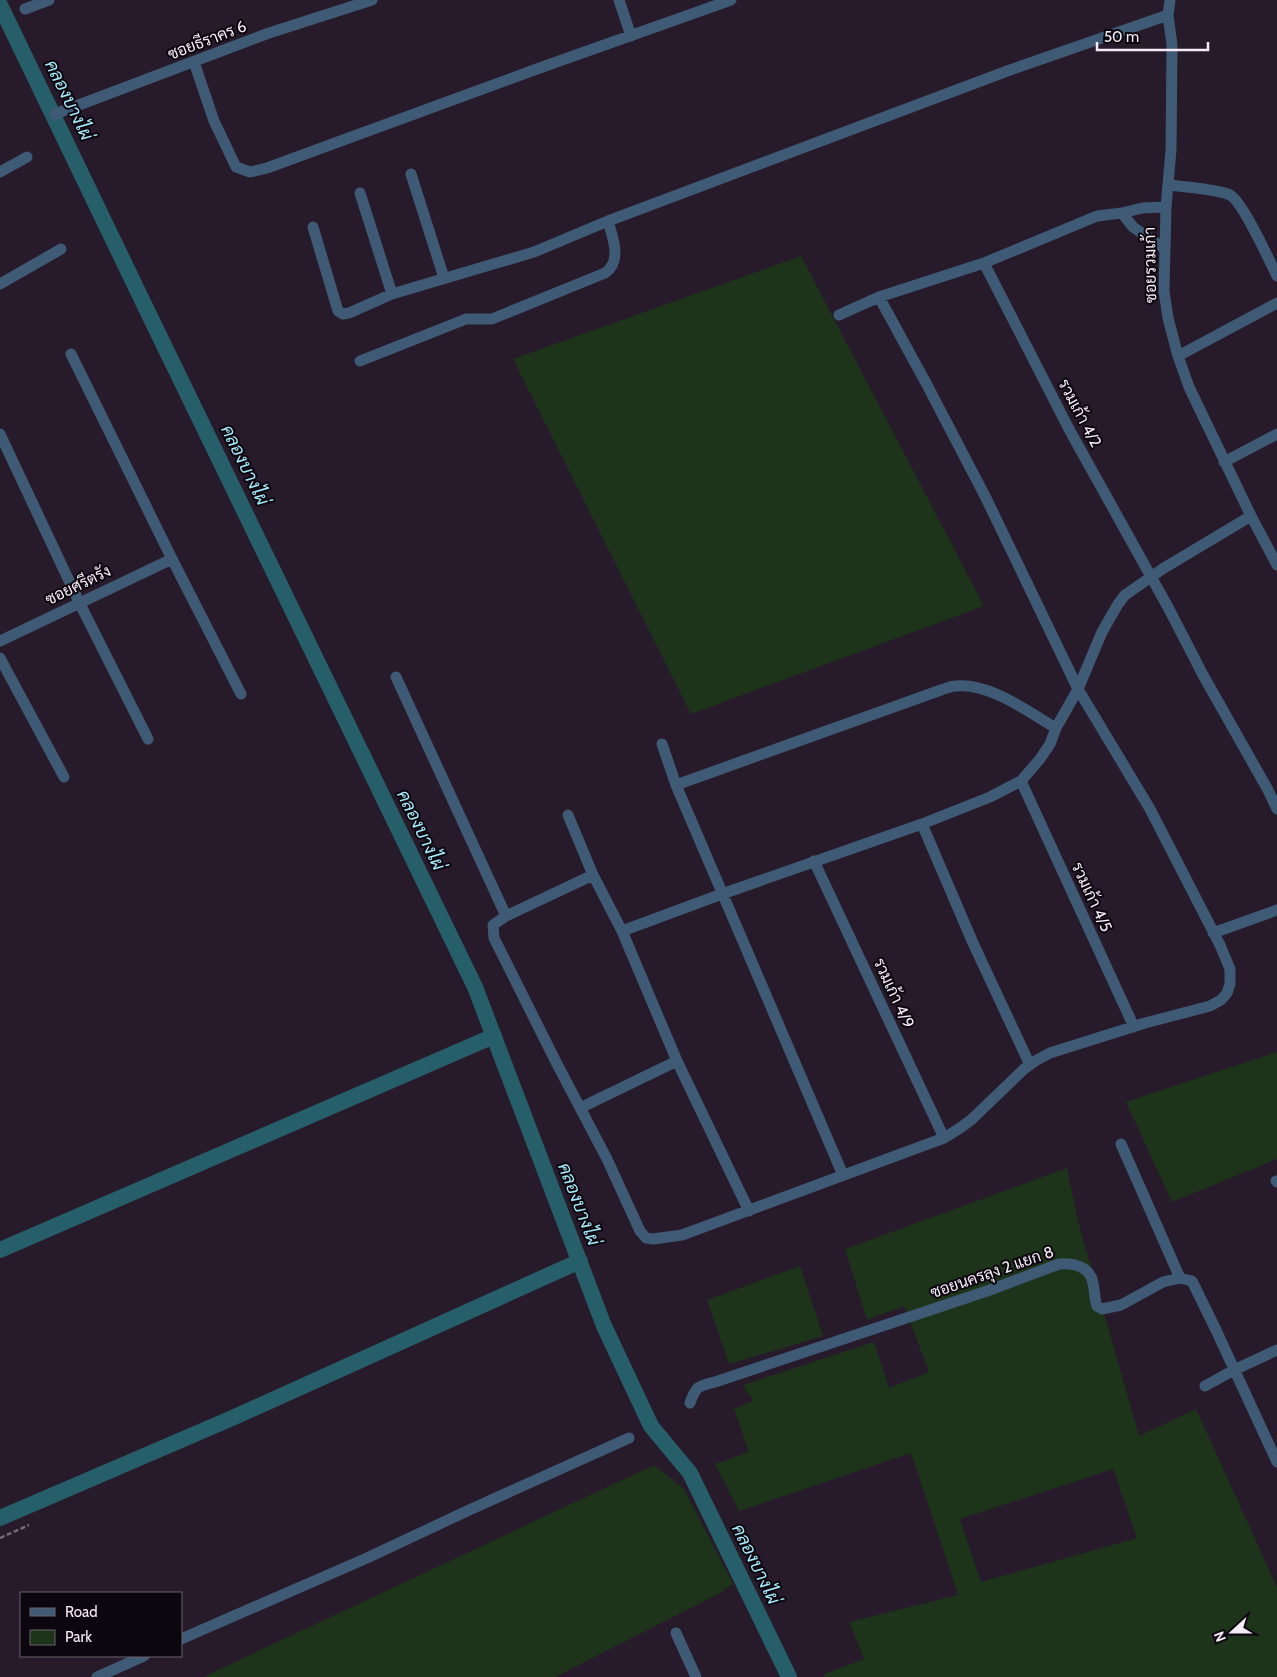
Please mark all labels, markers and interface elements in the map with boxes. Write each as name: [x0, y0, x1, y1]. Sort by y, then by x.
street label: ซอยธีราคร 6: [164, 14, 249, 64]
scale bar: [1097, 20, 1208, 52]
text: 50 m: [1104, 28, 1139, 46]
water label: คลองบางไผ่: [40, 55, 100, 145]
street label: ซอยรวมเก้า: [1139, 227, 1160, 303]
street label: รวมเก้า 4/2: [1054, 375, 1107, 450]
water label: คลองบางไผ่: [216, 420, 276, 510]
street label: ซอยศรีตรัง: [41, 559, 114, 609]
water label: คลองบางไผ่: [392, 785, 452, 875]
street label: รวมเก้า 4/5: [1068, 859, 1117, 935]
street label: รวมเก้า 4/9: [870, 955, 919, 1031]
water label: คลองบางไผ่: [553, 1159, 607, 1249]
street label: ซอยนครลุง 2 แยก 8: [928, 1242, 1057, 1304]
water label: คลองบางไผ่: [727, 1519, 787, 1609]
legend: [20, 1592, 182, 1657]
text: Road: [65, 1603, 98, 1621]
north arrow: [1207, 1607, 1257, 1657]
text: Park: [65, 1628, 92, 1646]
text: N: [1210, 1629, 1230, 1645]

